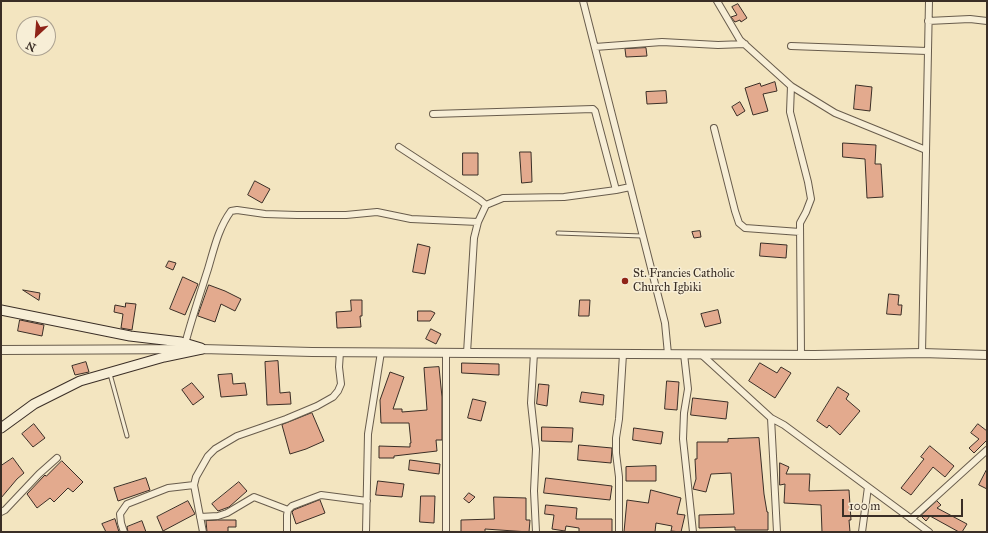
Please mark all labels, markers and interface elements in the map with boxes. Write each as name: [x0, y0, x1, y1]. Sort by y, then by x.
north arrow: [16, 16, 56, 56]
text: N: [24, 38, 38, 54]
place label: St. Francies Catholic Church Igbiki: [633, 267, 735, 295]
marker: St. Francies Catholic Church Igbiki: [620, 276, 630, 286]
scale bar: [844, 491, 965, 517]
text: 100 m: [849, 499, 880, 513]

